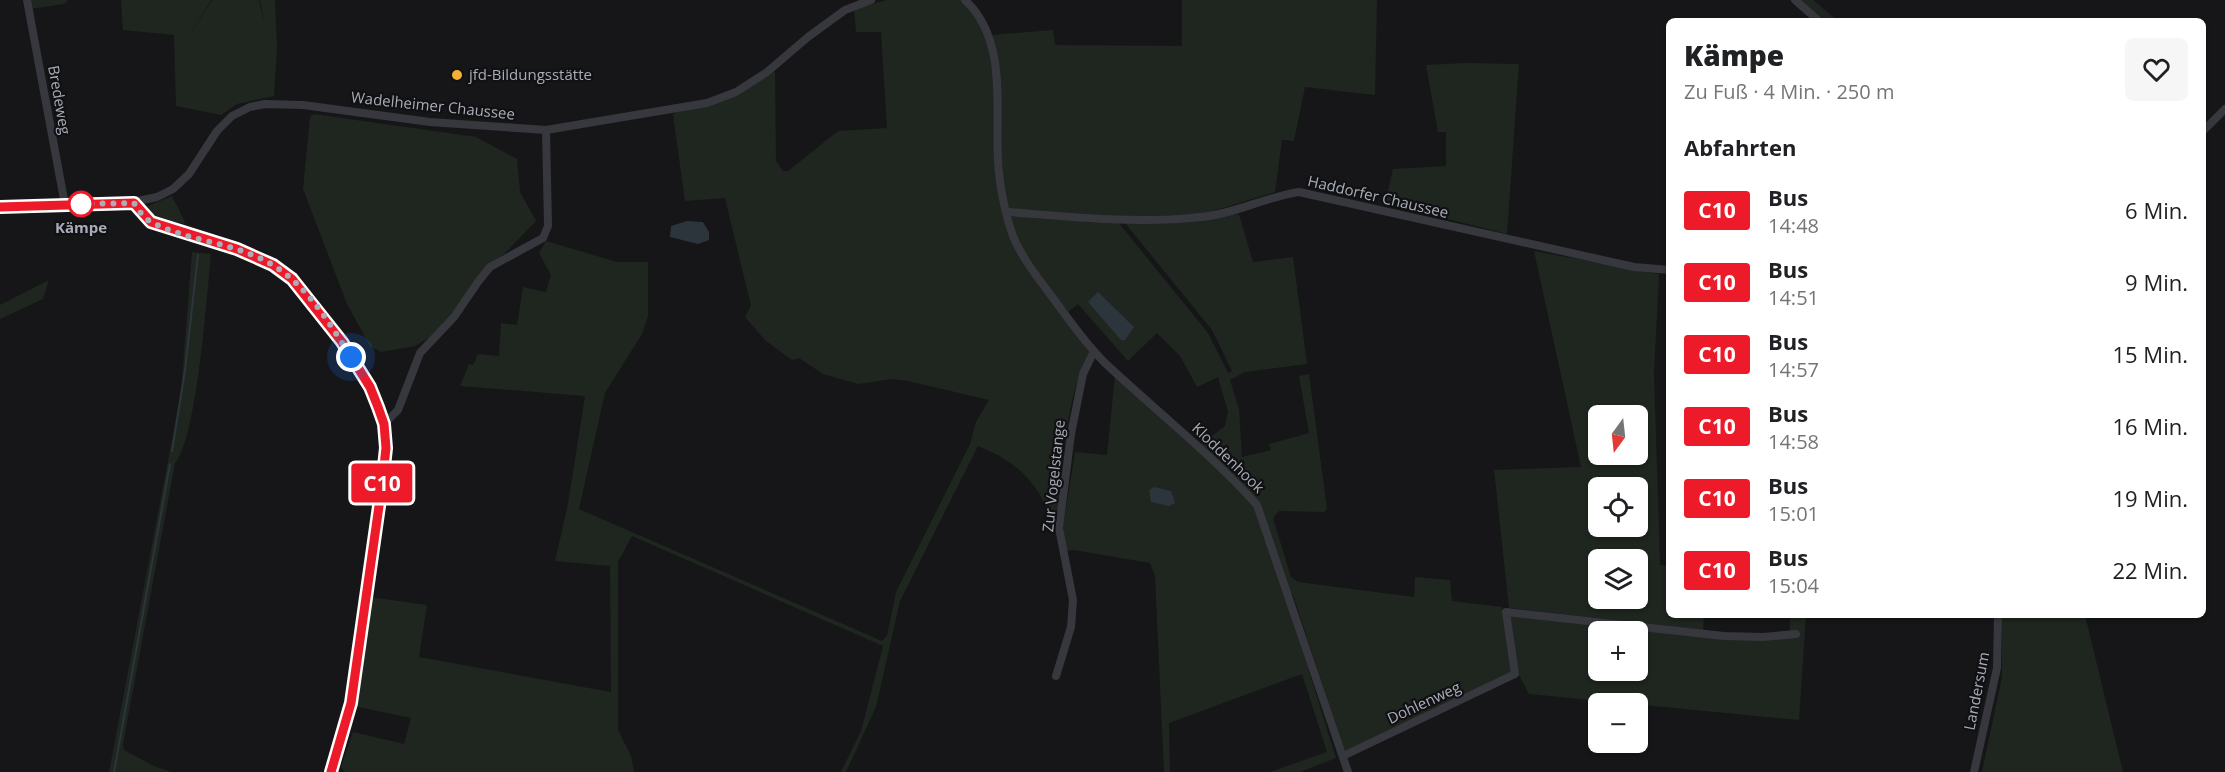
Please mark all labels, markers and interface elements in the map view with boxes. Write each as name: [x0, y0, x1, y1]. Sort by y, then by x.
text: Kämpe: [1684, 36, 1784, 74]
button: heart: [2125, 38, 2188, 101]
street label: Bredeweg: [44, 64, 76, 136]
place label: jfd-Bildungsstätte: [468, 64, 592, 84]
marker: jfd-Bildungsstätte: [450, 68, 464, 82]
text: Zu Fuß · 4 Min. · 250 m: [1684, 78, 1894, 105]
street label: Wadelheimer Chaussee: [350, 86, 516, 124]
text: Abfahrten: [1684, 132, 1796, 162]
street label: Haddorfer Chaussee: [1306, 170, 1450, 222]
text: Bus: [1768, 182, 1808, 212]
marker: Kämpe: [68, 191, 94, 217]
text: 6 Min.: [2125, 195, 2188, 225]
text: C10: [1698, 196, 1736, 224]
text: 14:48: [1768, 212, 1819, 239]
place label: Kämpe: [55, 217, 107, 237]
text: Bus: [1768, 254, 1808, 284]
text: 9 Min.: [2125, 267, 2188, 297]
text: C10: [1698, 268, 1736, 296]
text: 14:51: [1768, 284, 1819, 311]
text: Bus: [1768, 326, 1808, 356]
text: 15 Min.: [2113, 339, 2188, 369]
text: C10: [1698, 340, 1736, 368]
your location: [336, 342, 366, 372]
text: 14:57: [1768, 356, 1819, 383]
text: Bus: [1768, 398, 1808, 428]
north arrow: [1588, 405, 1648, 465]
map controls: [1588, 405, 1648, 753]
text: 16 Min.: [2113, 411, 2188, 441]
text: C10: [1698, 412, 1736, 440]
street label: Kloddenhook: [1188, 418, 1269, 497]
street label: Zur Vogelstange: [1037, 419, 1069, 533]
text: 14:58: [1768, 428, 1819, 455]
line badge: C10: [348, 464, 416, 502]
text: C10: [363, 469, 401, 497]
text: Bus: [1768, 470, 1808, 500]
button: locate: [1588, 477, 1648, 537]
text: 19 Min.: [2113, 483, 2188, 513]
text: C10: [1698, 484, 1736, 512]
text: 15:01: [1768, 500, 1819, 527]
text: Bus: [1768, 542, 1808, 572]
button: layers: [1588, 549, 1648, 609]
text: 22 Min.: [2113, 555, 2188, 585]
text: C10: [1698, 556, 1736, 584]
text: 15:04: [1768, 572, 1819, 599]
button: +: [1588, 621, 1648, 681]
street label: Landersum: [1959, 650, 1993, 732]
street label: Dohlenweg: [1384, 676, 1463, 728]
button: −: [1588, 693, 1648, 753]

